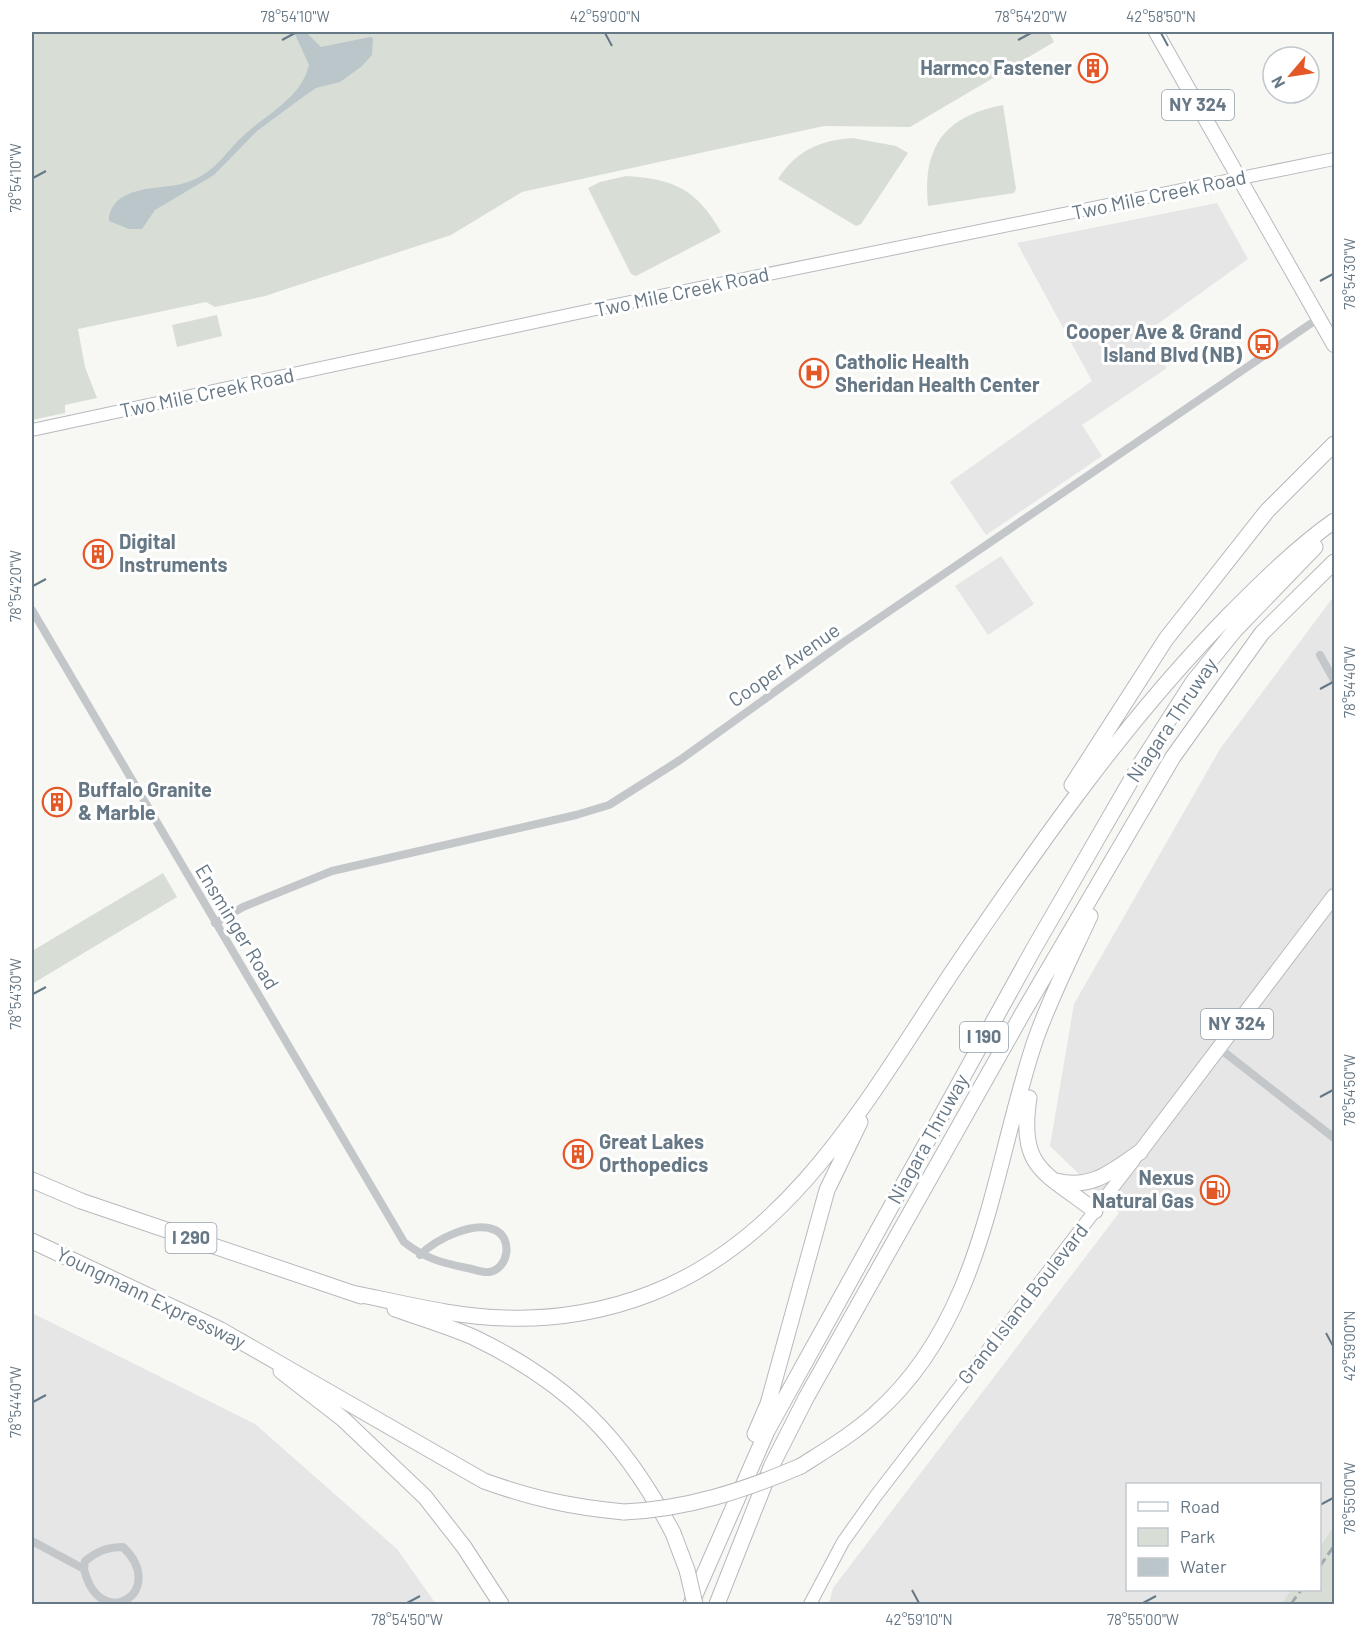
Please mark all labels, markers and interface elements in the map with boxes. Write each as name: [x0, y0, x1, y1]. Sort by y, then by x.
text: 78°54'10"W: [260, 7, 330, 25]
text: 42°59'00"N: [570, 7, 640, 25]
text: 78°54'20"W: [995, 7, 1067, 25]
text: 42°58'50"N: [1126, 7, 1196, 25]
north arrow: [1261, 45, 1321, 105]
building icon: Harmco Fastener: [1077, 52, 1109, 84]
place label: Harmco Fastener: [920, 55, 1072, 79]
text: N: [1267, 73, 1288, 92]
road number: NY 324: [1162, 90, 1234, 120]
text: 78°54'10"W: [6, 143, 24, 213]
street label: Two Mile Creek Road: [1070, 164, 1248, 224]
text: 78°54'30"W: [1340, 238, 1358, 310]
street label: Two Mile Creek Road: [593, 261, 771, 321]
place label: Cooper Ave & Grand Island Blvd (NB): [1066, 319, 1242, 366]
bus stop icon: Cooper Ave & Grand Island Blvd (NB): [1247, 328, 1279, 360]
place label: Catholic Health Sheridan Health Center: [835, 349, 1040, 396]
hospital icon: Catholic Health Sheridan Health Center: [798, 357, 830, 389]
street label: Two Mile Creek Road: [118, 362, 296, 422]
place label: Digital Instruments: [119, 529, 228, 576]
building icon: Digital Instruments: [82, 538, 114, 570]
text: 78°54'20"W: [6, 550, 24, 622]
street label: Cooper Avenue: [723, 617, 844, 711]
text: 78°54'40"W: [1340, 646, 1358, 718]
street label: Niagara Thruway: [1121, 653, 1222, 786]
place label: Buffalo Granite & Marble: [78, 777, 212, 824]
building icon: Buffalo Granite & Marble: [41, 786, 73, 818]
street label: Ensminger Road: [191, 860, 285, 993]
text: 78°54'30"W: [6, 958, 24, 1030]
road number: NY 324: [1201, 1009, 1273, 1039]
road number: I 190: [960, 1022, 1008, 1052]
text: 78°54'50"W: [1340, 1054, 1358, 1126]
street label: Niagara Thruway: [882, 1069, 973, 1208]
place label: Great Lakes Orthopedics: [599, 1129, 708, 1176]
building icon: Great Lakes Orthopedics: [562, 1138, 594, 1170]
place label: Nexus Natural Gas: [1092, 1165, 1194, 1212]
fuel station icon: Nexus Natural Gas: [1199, 1174, 1231, 1206]
street label: Grand Island Boulevard: [952, 1218, 1092, 1388]
road number: I 290: [166, 1223, 216, 1253]
street label: Youngmann Expressway: [53, 1241, 250, 1353]
text: 42°59'00"N: [1340, 1311, 1358, 1381]
text: 78°54'40"W: [6, 1366, 24, 1438]
text: 78°55'00"W: [1340, 1462, 1358, 1534]
legend: [1126, 1483, 1321, 1591]
text: Road: [1180, 1495, 1220, 1517]
text: Park: [1180, 1525, 1215, 1547]
text: Water: [1180, 1555, 1227, 1577]
text: 78°54'50"W: [371, 1610, 443, 1628]
text: 42°59'10"N: [885, 1610, 953, 1628]
text: 78°55'00"W: [1107, 1610, 1179, 1628]

